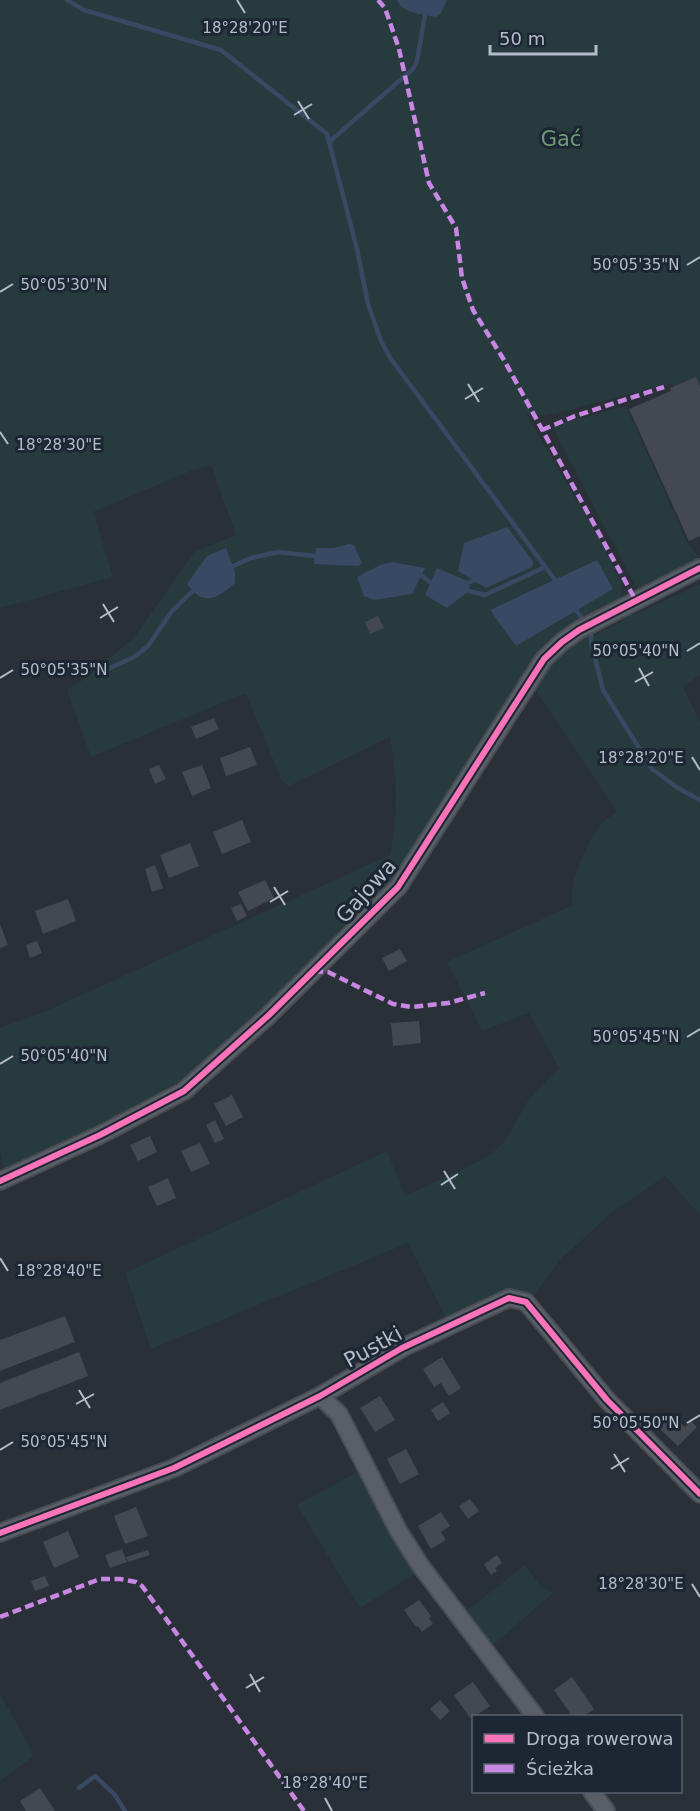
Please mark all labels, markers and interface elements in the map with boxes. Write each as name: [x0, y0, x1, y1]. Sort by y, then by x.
scale bar: [490, 18, 596, 56]
text: 18°28'20"E: [202, 19, 288, 37]
text: 50 m: [499, 28, 545, 49]
park label: Gać: [541, 127, 581, 151]
text: 50°05'35"N: [592, 256, 680, 274]
text: 50°05'30"N: [20, 276, 108, 294]
text: 18°28'30"E: [16, 436, 102, 454]
text: 50°05'40"N: [592, 642, 680, 660]
text: 50°05'35"N: [20, 661, 108, 679]
text: 18°28'20"E: [598, 749, 684, 767]
street label: Gajowa: [331, 854, 401, 928]
text: 50°05'45"N: [592, 1028, 680, 1046]
text: 50°05'40"N: [20, 1047, 108, 1065]
text: 18°28'40"E: [16, 1262, 102, 1280]
street label: Pustki: [340, 1321, 406, 1373]
text: 50°05'50"N: [592, 1414, 680, 1432]
text: 50°05'45"N: [20, 1433, 108, 1451]
text: 18°28'30"E: [598, 1575, 684, 1593]
legend: [472, 1715, 682, 1793]
text: Droga rowerowa: [526, 1728, 674, 1749]
text: Ścieżka: [526, 1758, 594, 1779]
text: 18°28'40"E: [282, 1774, 368, 1792]

